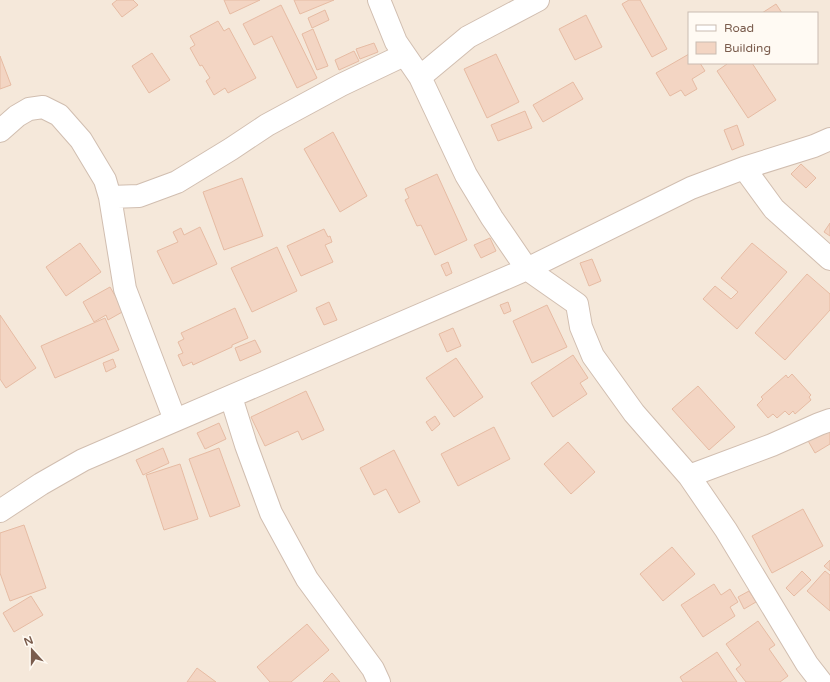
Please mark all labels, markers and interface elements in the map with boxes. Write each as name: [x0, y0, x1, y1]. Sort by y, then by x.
legend: [688, 12, 818, 64]
text: Road: [724, 21, 754, 35]
text: Building: [724, 41, 771, 55]
north arrow: [12, 630, 52, 670]
text: N: [22, 633, 35, 649]

